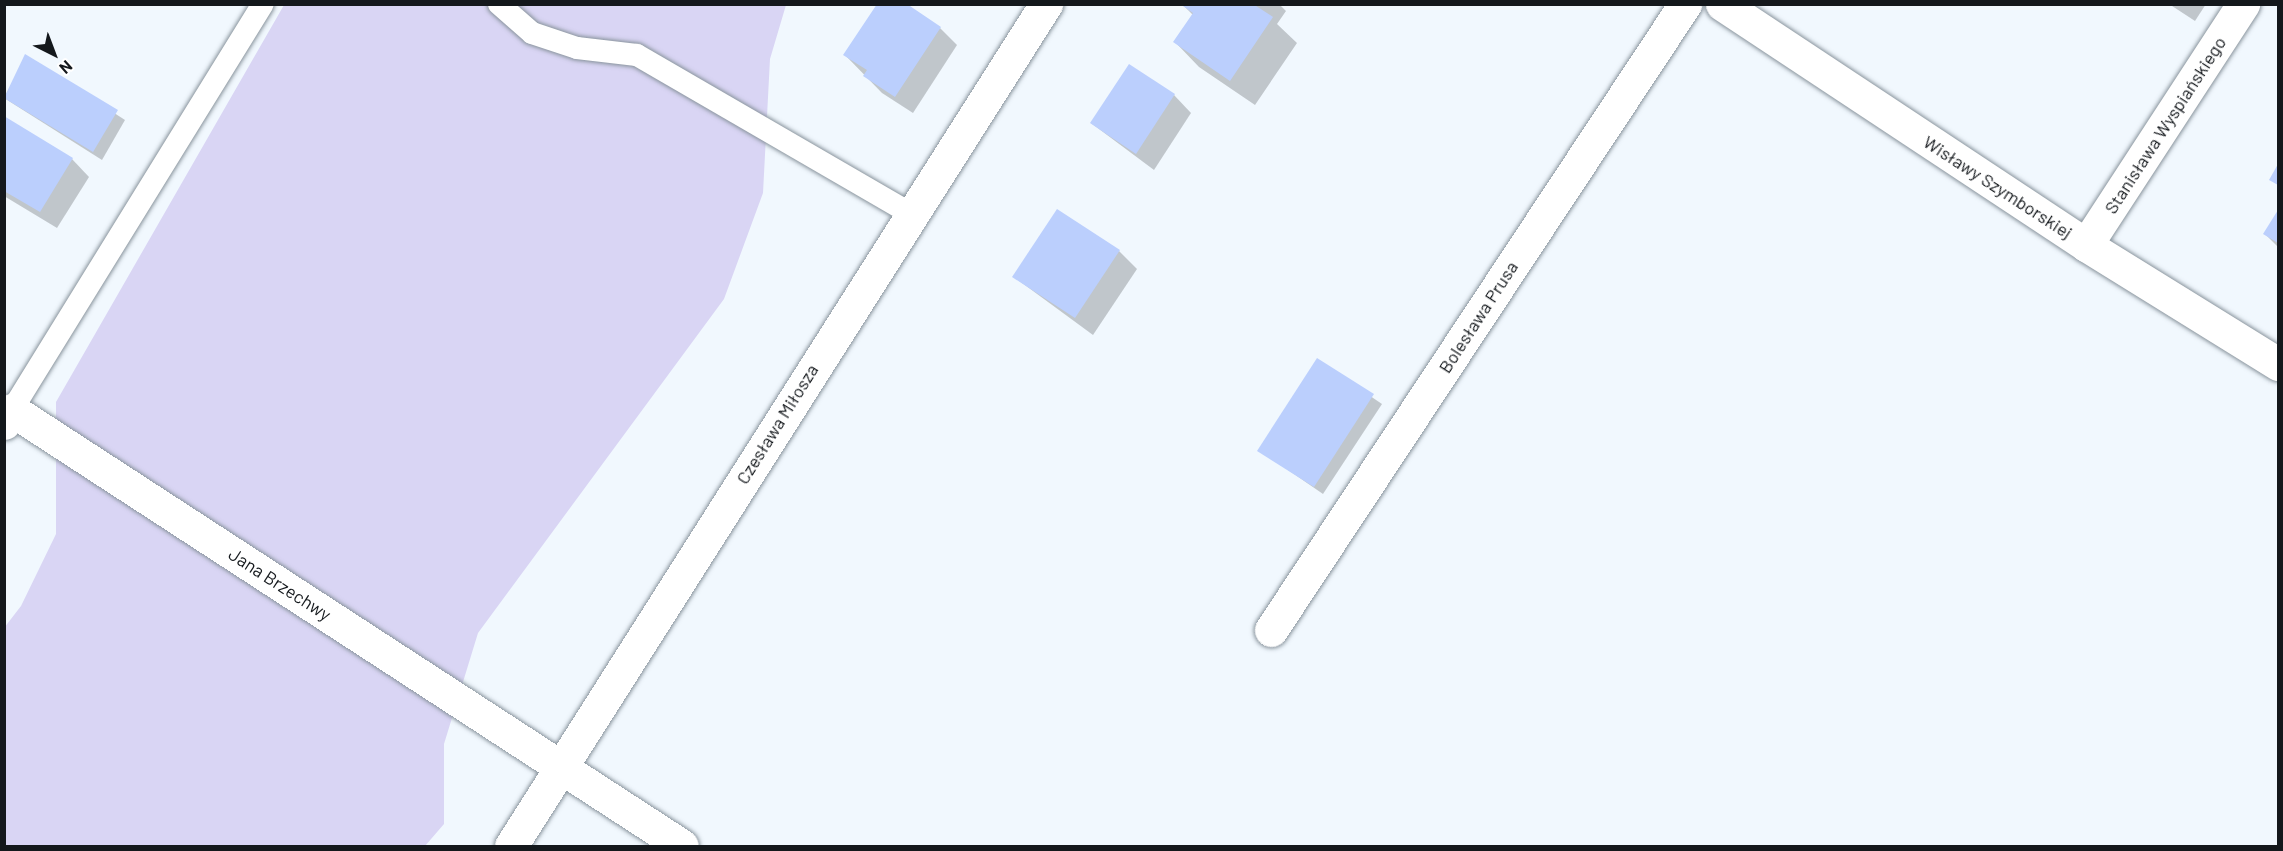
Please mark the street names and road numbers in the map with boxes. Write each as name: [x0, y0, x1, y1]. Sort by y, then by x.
street label: Stanisława Wyspiańskiego: [2100, 32, 2230, 218]
street label: Wisławy Szymborskiej: [1920, 131, 2076, 243]
street label: Bolesława Prusa: [1434, 257, 1522, 377]
street label: Czesława Miłosza: [732, 360, 822, 488]
street label: Jana Brzechwy: [225, 543, 335, 625]

